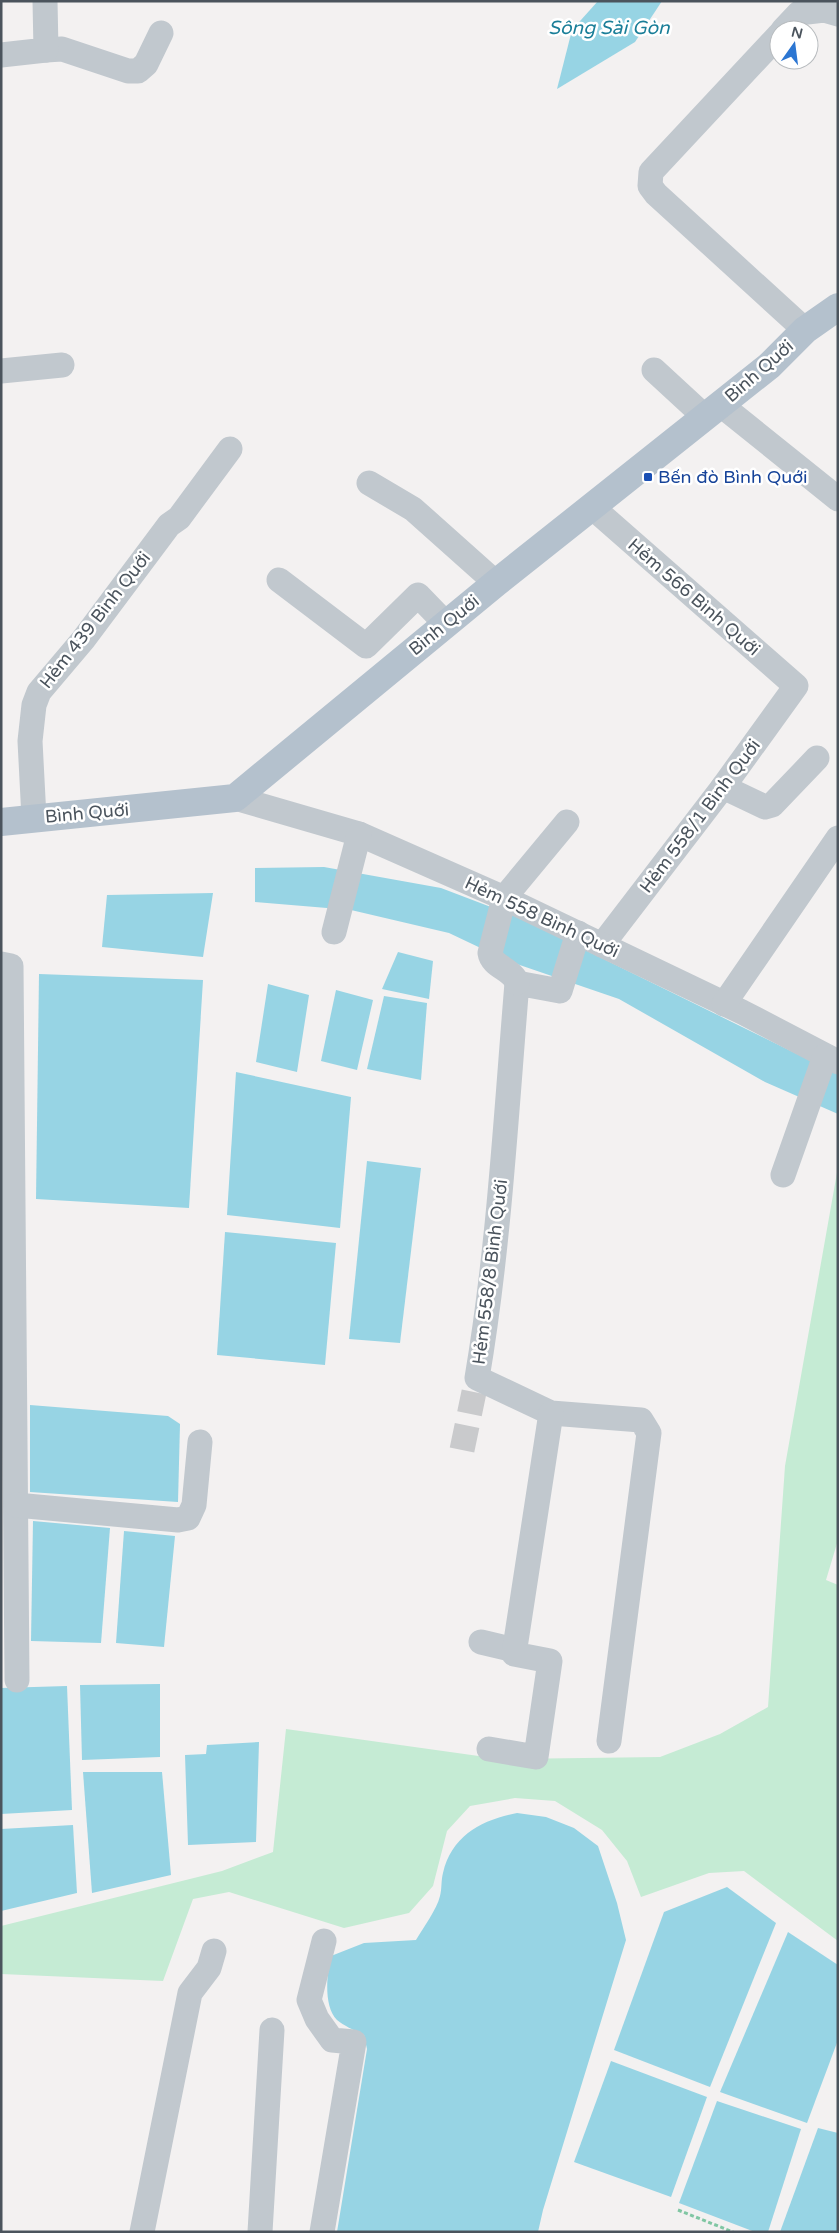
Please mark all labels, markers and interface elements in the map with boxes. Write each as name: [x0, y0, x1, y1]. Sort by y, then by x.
water label: Sông Sài Gòn: [548, 17, 670, 39]
north arrow: [769, 20, 819, 70]
text: N: [790, 23, 805, 42]
street label: Bình Quới: [720, 335, 798, 407]
place label: Bến đò Bình Quới: [658, 466, 808, 488]
marker: Bến đò Bình Quới: [642, 471, 654, 483]
street label: Hẻm 566 Bình Quới: [624, 534, 764, 660]
street label: Hẻm 439 Bình Quới: [35, 547, 155, 693]
street label: Bình Quới: [404, 590, 484, 660]
street label: Hẻm 558/1 Bình Quới: [635, 735, 765, 897]
street label: Bình Quới: [44, 798, 130, 828]
street label: Hẻm 558 Bình Quới: [461, 872, 623, 962]
street label: Hẻm 558/8 Bình Quới: [468, 1178, 512, 1366]

